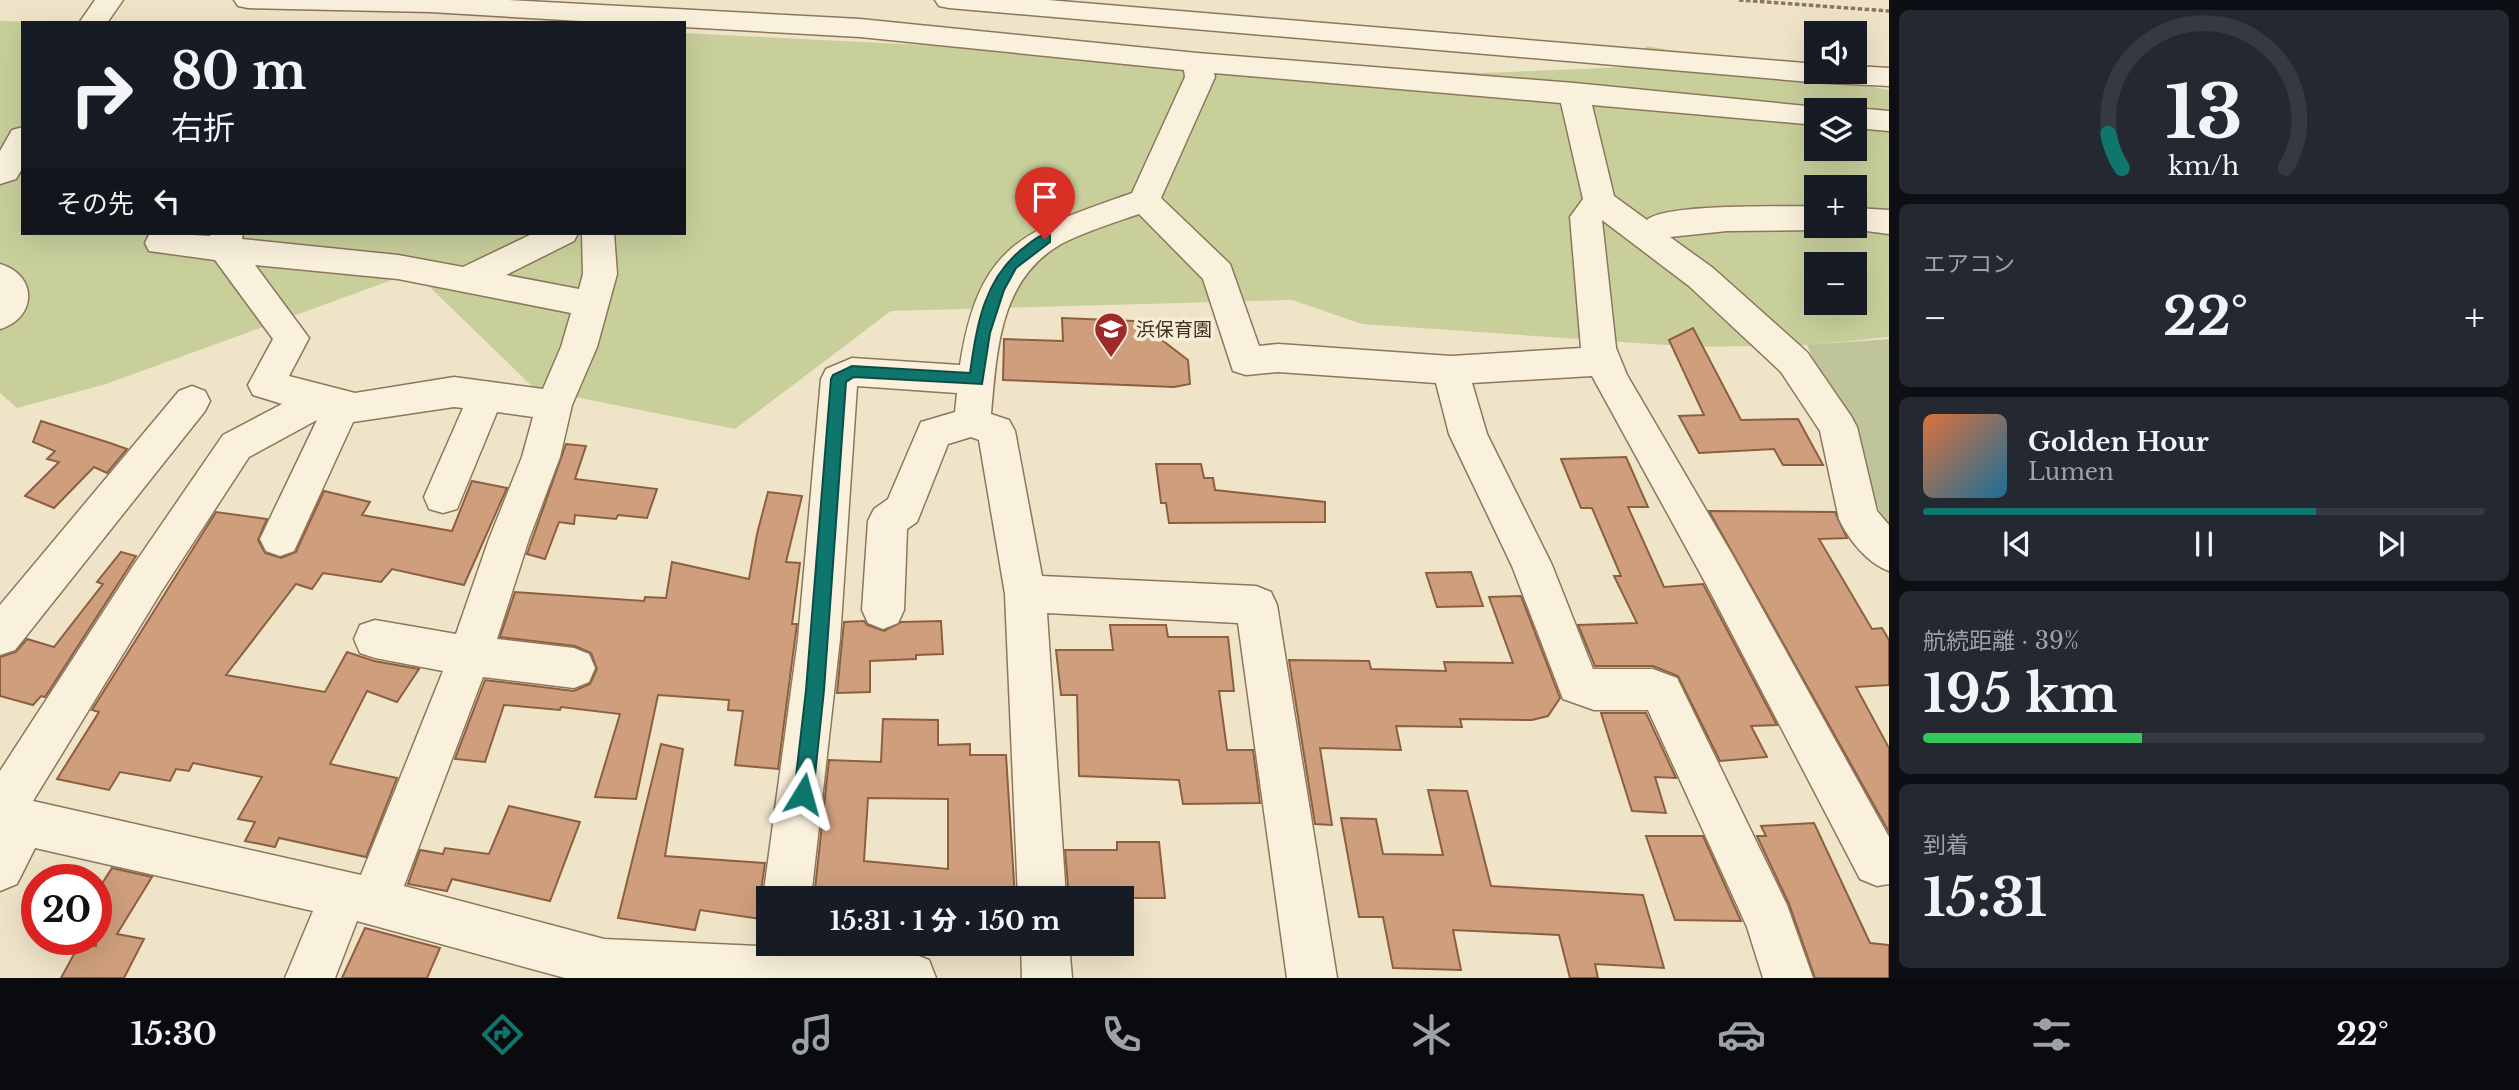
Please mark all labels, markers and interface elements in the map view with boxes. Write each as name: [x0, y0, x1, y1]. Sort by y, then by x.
map controls: [1804, 21, 1867, 315]
button: sound: [1804, 21, 1867, 84]
text: 80 m: [171, 41, 306, 102]
icon: right: [56, 49, 147, 140]
text: 13: [2165, 67, 2243, 158]
button: layers: [1804, 98, 1867, 161]
text: 右折: [171, 108, 235, 148]
text: km/h: [2169, 151, 2239, 182]
pin: [1015, 167, 1075, 239]
button: +: [1804, 175, 1867, 238]
icon: arrive: [1026, 178, 1064, 216]
icon: left: [148, 182, 186, 220]
text: その先: [56, 188, 134, 220]
text: エアコン: [1923, 250, 2015, 278]
button: −: [1804, 252, 1867, 315]
text: 22°: [2163, 285, 2248, 349]
text: −: [1923, 294, 1947, 341]
text: +: [2464, 294, 2485, 341]
school or university icon: 浜保育園: [1092, 310, 1130, 359]
place label: 浜保育園: [1136, 318, 1212, 341]
text: Golden Hour: [2028, 426, 2209, 458]
text: Lumen: [2028, 458, 2114, 486]
icon: previous: [1998, 525, 2036, 563]
icon: pause: [2185, 525, 2223, 563]
icon: next: [2372, 525, 2410, 563]
text: 航続距離 · 39%: [1923, 627, 2079, 655]
text: 195 km: [1923, 662, 2118, 726]
position arrow: [766, 757, 840, 831]
text: 到着: [1923, 831, 1969, 859]
speed limit sign: 20: [21, 864, 112, 955]
text: 15:31: [1923, 866, 2047, 930]
text: 15:31 · 1 分 · 150 m: [830, 905, 1060, 937]
icon: directions: [478, 1010, 527, 1059]
icon: music: [788, 1010, 837, 1059]
icon: phone: [1097, 1010, 1146, 1059]
icon: climate: [1407, 1010, 1456, 1059]
icon: car: [1717, 1010, 1766, 1059]
icon: filters: [2027, 1010, 2076, 1059]
text: 15:30: [130, 1014, 217, 1054]
text: 22°: [2336, 1014, 2389, 1054]

